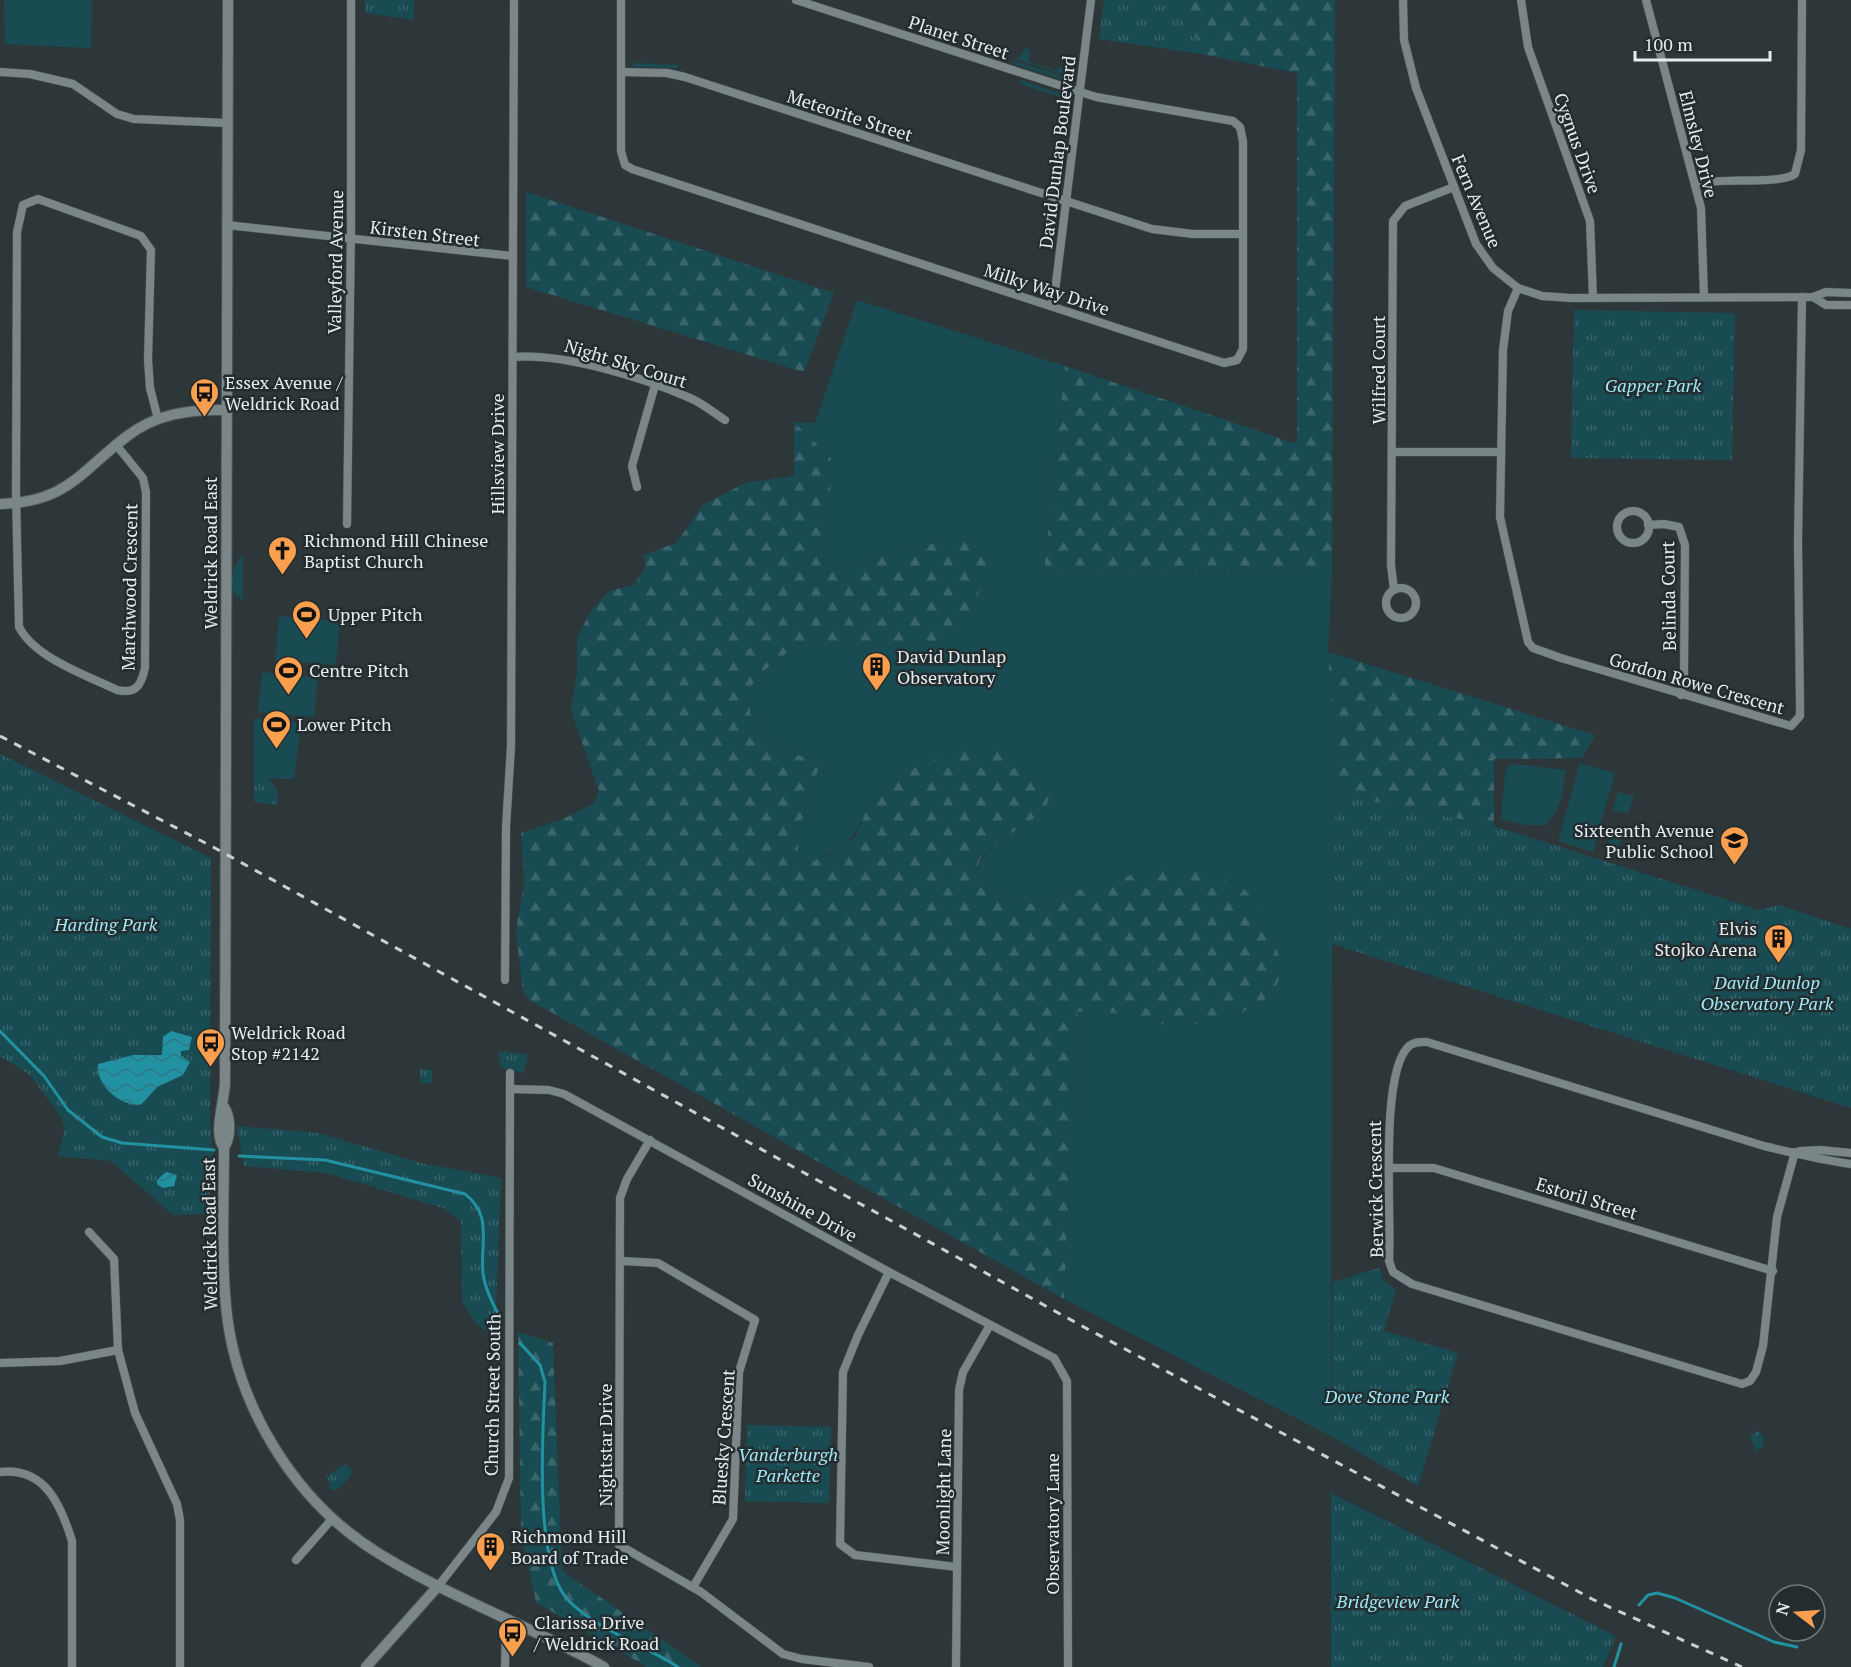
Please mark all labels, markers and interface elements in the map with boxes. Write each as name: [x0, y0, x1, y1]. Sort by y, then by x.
street label: Planet Street: [906, 10, 1012, 65]
scale bar: [1635, 24, 1770, 62]
text: 100 m: [1644, 32, 1693, 56]
street label: David Dunlap Boulevard: [1033, 54, 1081, 250]
street label: Meteorite Street: [784, 83, 916, 147]
street label: Elmsley Drive: [1674, 88, 1724, 200]
street label: Cygnus Drive: [1549, 89, 1607, 197]
street label: Fern Avenue: [1447, 151, 1507, 251]
street label: Valleyford Avenue: [322, 190, 348, 334]
street label: Kirsten Street: [369, 214, 482, 252]
street label: Milky Way Drive: [981, 257, 1113, 321]
street label: Wilfred Court: [1366, 315, 1390, 425]
street label: Night Sky Court: [562, 333, 691, 393]
place label: Essex Avenue / Weldrick Road: [225, 370, 343, 415]
park label: Gapper Park: [1605, 373, 1702, 397]
bus stop icon: Essex Avenue / Weldrick Road: [188, 376, 220, 418]
street label: Hillsview Drive: [485, 393, 509, 515]
street label: Weldrick Road East: [198, 476, 222, 630]
street label: Marchwood Crescent: [116, 503, 142, 671]
place label: Richmond Hill Chinese Baptist Church: [304, 528, 488, 573]
church icon: Richmond Hill Chinese Baptist Church: [267, 534, 299, 576]
street label: Belinda Court: [1655, 540, 1681, 651]
sports icon: Upper Pitch: [291, 598, 323, 640]
place label: Upper Pitch: [328, 602, 423, 626]
place label: David Dunlap Observatory: [897, 644, 1006, 689]
street label: Gordon Rowe Crescent: [1607, 646, 1788, 720]
building icon: David Dunlap Observatory: [860, 650, 892, 692]
sports icon: Centre Pitch: [272, 654, 304, 696]
place label: Centre Pitch: [309, 658, 409, 682]
sports icon: Lower Pitch: [260, 708, 292, 750]
place label: Lower Pitch: [297, 712, 392, 736]
place label: Sixteenth Avenue Public School: [1574, 818, 1714, 863]
school or university icon: Sixteenth Avenue Public School: [1719, 824, 1751, 866]
park label: Harding Park: [54, 912, 158, 936]
place label: Elvis Stojko Arena: [1654, 916, 1757, 961]
building icon: Elvis Stojko Arena: [1762, 922, 1794, 964]
park label: David Dunlop Observatory Park: [1701, 970, 1834, 1015]
place label: Weldrick Road Stop #2142: [231, 1020, 346, 1065]
bus stop icon: Weldrick Road Stop #2142: [194, 1026, 226, 1068]
street label: Berwick Crescent: [1362, 1120, 1388, 1258]
street label: Weldrick Road East: [196, 1157, 222, 1311]
street label: Sunshine Drive: [744, 1167, 862, 1247]
street label: Estoril Street: [1533, 1171, 1641, 1225]
street label: Church Street South: [479, 1313, 505, 1476]
street label: Bluesky Crescent: [706, 1368, 740, 1506]
street label: Nightstar Drive: [593, 1383, 617, 1507]
park label: Dove Stone Park: [1324, 1384, 1450, 1408]
street label: Moonlight Lane: [930, 1428, 956, 1556]
park label: Vanderburgh Parkette: [738, 1442, 838, 1487]
street label: Observatory Lane: [1040, 1453, 1064, 1595]
place label: Richmond Hill Board of Trade: [511, 1524, 629, 1569]
building icon: Richmond Hill Board of Trade: [474, 1530, 506, 1572]
north arrow: [1767, 1583, 1827, 1643]
park label: Bridgeview Park: [1336, 1589, 1460, 1613]
text: N: [1770, 1600, 1795, 1618]
place label: Clarissa Drive / Weldrick Road: [533, 1610, 659, 1655]
bus stop icon: Clarissa Drive / Weldrick Road: [497, 1616, 529, 1658]

